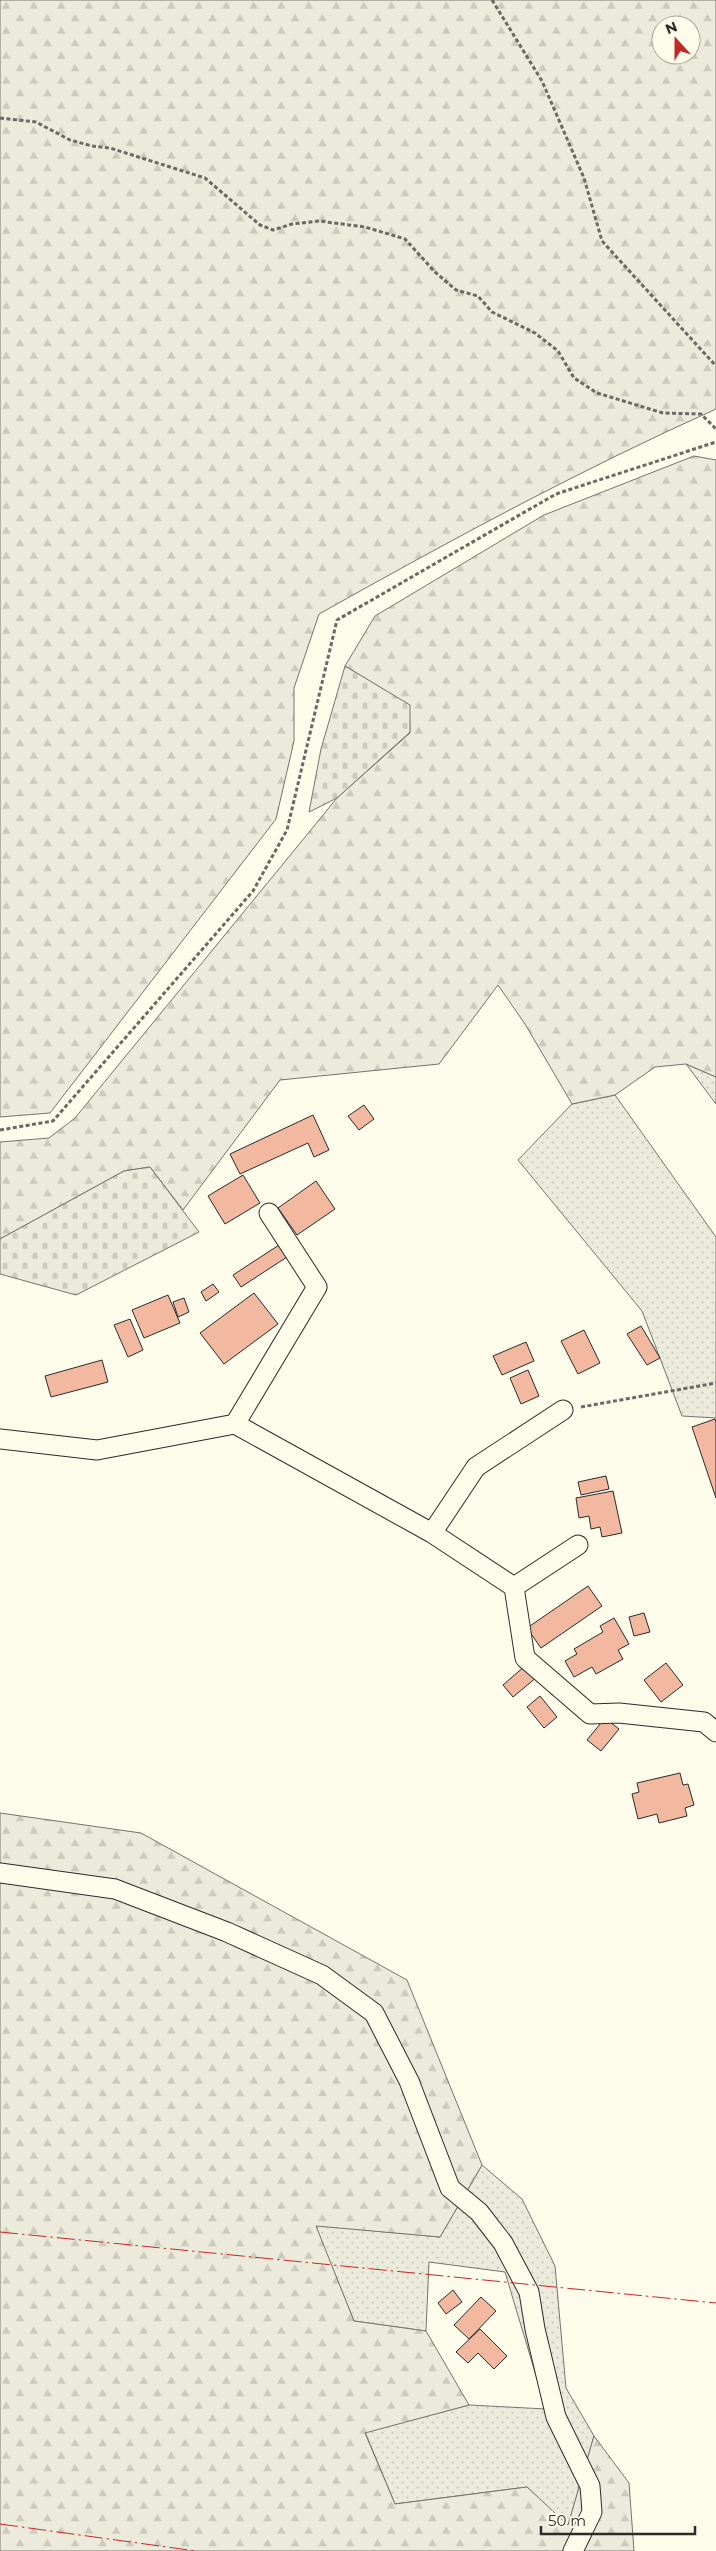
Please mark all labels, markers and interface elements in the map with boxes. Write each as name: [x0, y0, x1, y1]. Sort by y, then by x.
north arrow: [651, 15, 701, 65]
text: N: [663, 17, 680, 38]
scale bar: [541, 2504, 695, 2536]
text: 50 m: [548, 2511, 586, 2530]

